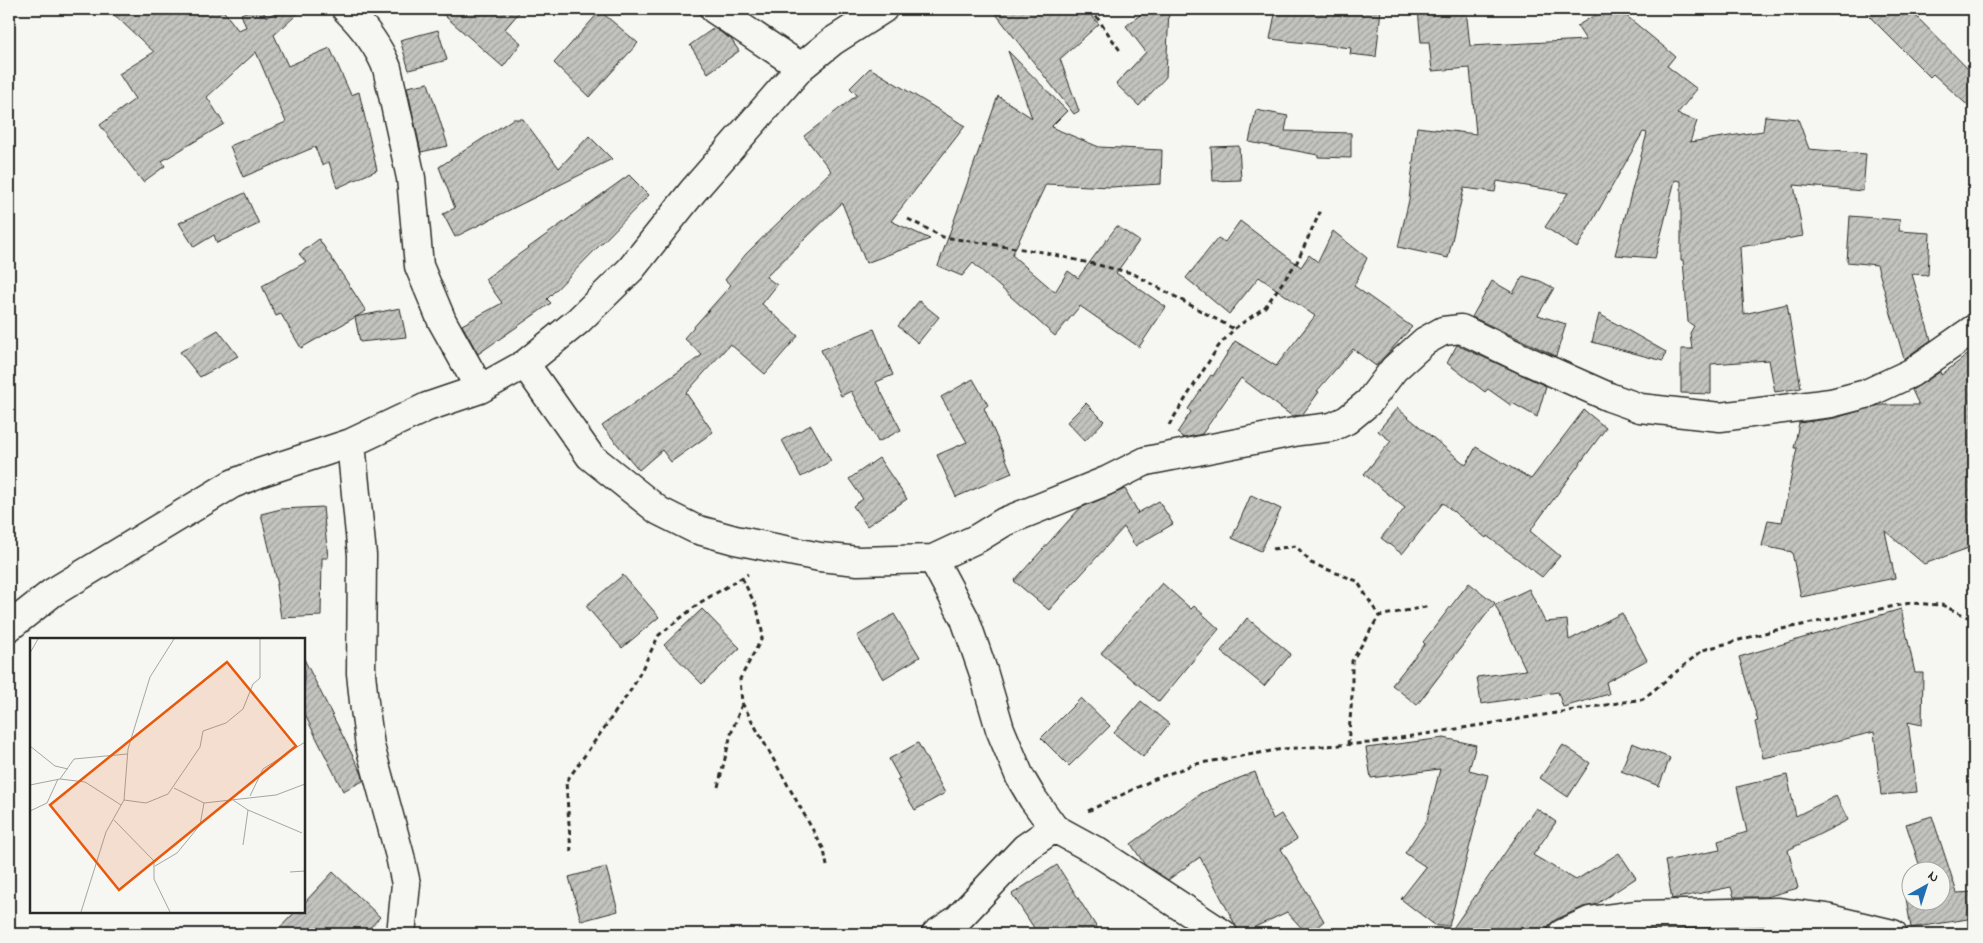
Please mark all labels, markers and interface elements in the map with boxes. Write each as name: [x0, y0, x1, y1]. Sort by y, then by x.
inset map: [30, 638, 305, 913]
north arrow: [1900, 860, 1950, 910]
text: N: [1923, 866, 1944, 888]

